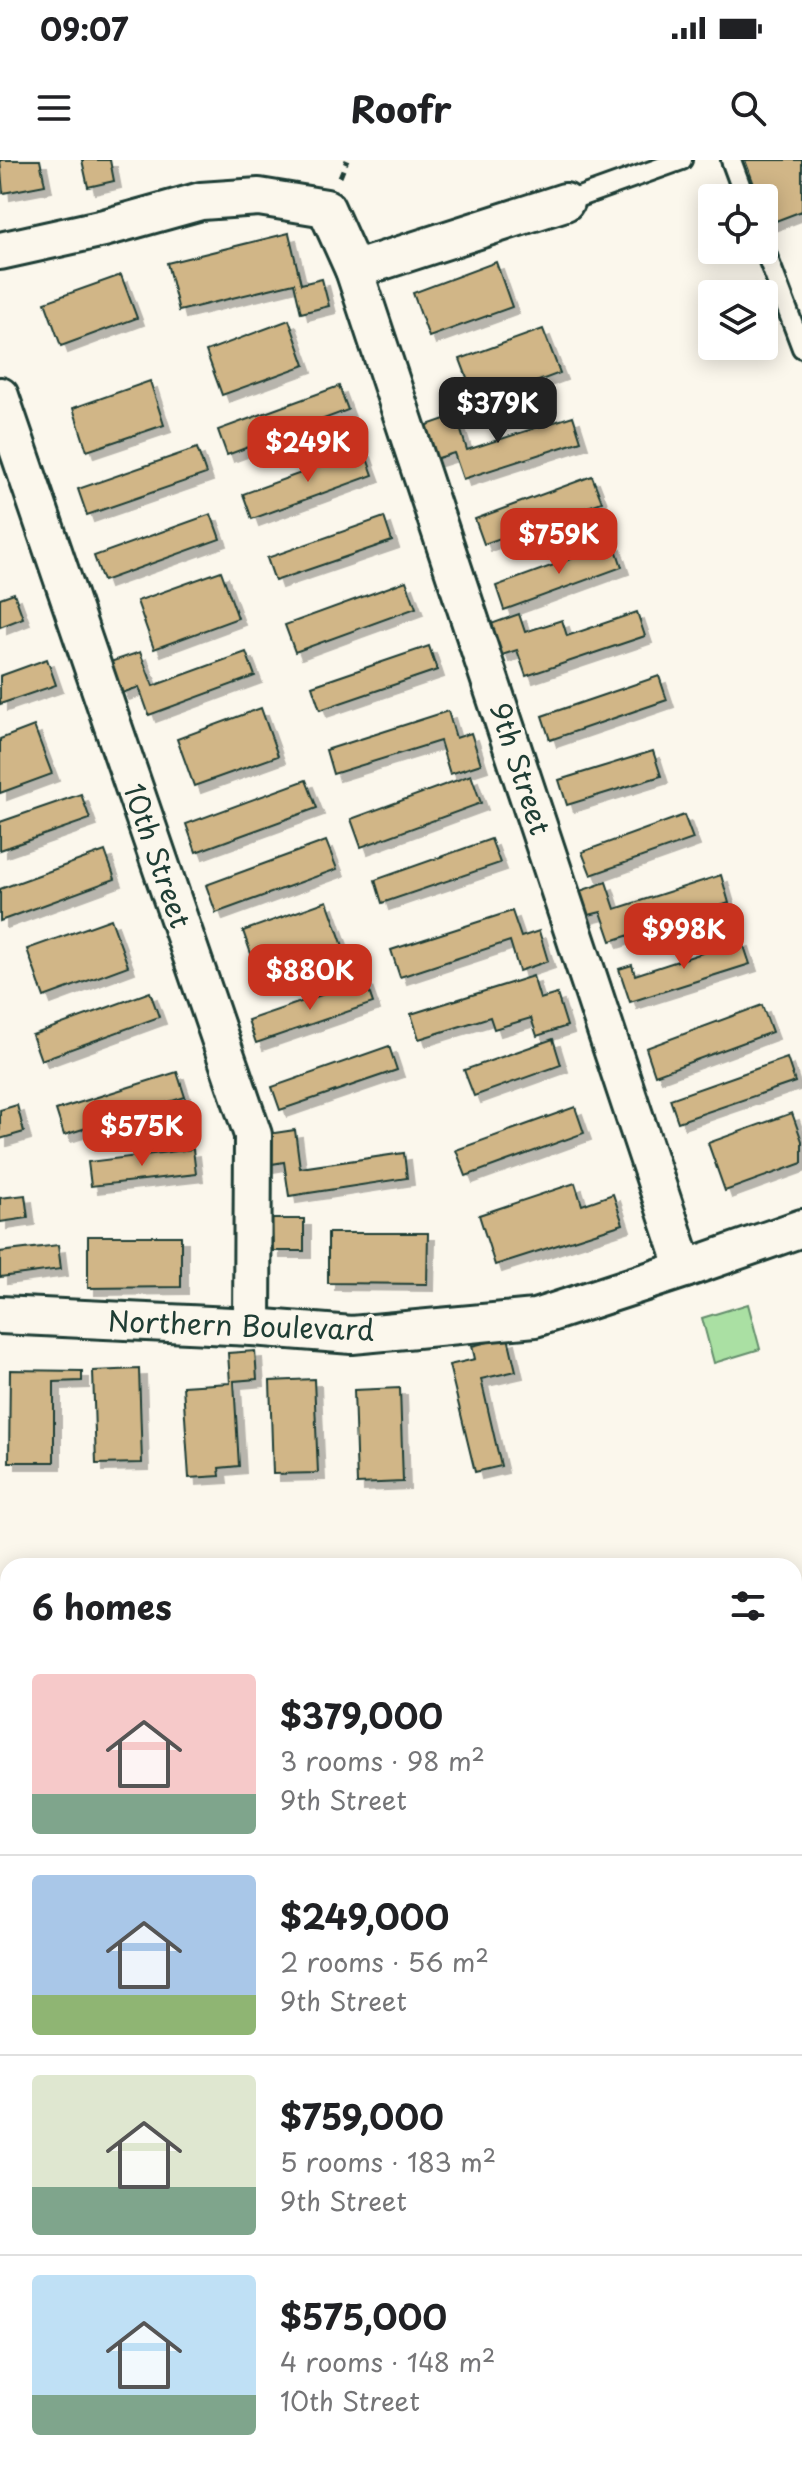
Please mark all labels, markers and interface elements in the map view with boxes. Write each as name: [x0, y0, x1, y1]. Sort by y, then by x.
text: 09:07: [40, 6, 128, 51]
text: Roofr: [350, 81, 452, 135]
icon: menu: [32, 86, 76, 130]
icon: search: [726, 86, 770, 130]
map controls: [698, 184, 778, 360]
button: locate: [698, 184, 778, 264]
button: layers: [698, 280, 778, 360]
pin: $379K: [442, 377, 554, 445]
text: $379K: [457, 383, 539, 422]
pin: $249K: [252, 416, 364, 484]
text: $249K: [265, 422, 351, 461]
pin: $759K: [503, 508, 615, 576]
text: $759K: [518, 514, 600, 553]
street label: 9th Street: [480, 697, 563, 840]
street label: 10th Street: [114, 777, 203, 934]
pin: $998K: [628, 903, 740, 971]
text: $998K: [642, 909, 726, 948]
pin: $880K: [254, 944, 366, 1012]
text: $880K: [266, 950, 354, 989]
pin: $575K: [86, 1100, 198, 1168]
text: $575K: [101, 1106, 183, 1145]
street label: Northern Boulevard: [107, 1298, 375, 1351]
text: 6 homes: [32, 1580, 172, 1632]
icon: filters: [726, 1584, 770, 1628]
text: $379,000: [280, 1689, 443, 1741]
icon: home: [96, 1706, 192, 1802]
text: 3 rooms · 98 m²: [280, 1741, 485, 1780]
text: 9th Street: [280, 1780, 407, 1819]
text: $249,000: [280, 1890, 449, 1942]
icon: home: [96, 1907, 192, 2003]
text: 2 rooms · 56 m²: [280, 1942, 489, 1981]
text: 9th Street: [280, 1981, 407, 2020]
text: $759,000: [280, 2090, 444, 2142]
icon: home: [96, 2107, 192, 2203]
text: 5 rooms · 183 m²: [280, 2142, 496, 2181]
text: 9th Street: [280, 2181, 407, 2220]
text: $575,000: [280, 2290, 447, 2342]
icon: home: [96, 2307, 192, 2403]
text: 4 rooms · 148 m²: [280, 2342, 495, 2381]
text: 10th Street: [280, 2381, 420, 2420]

